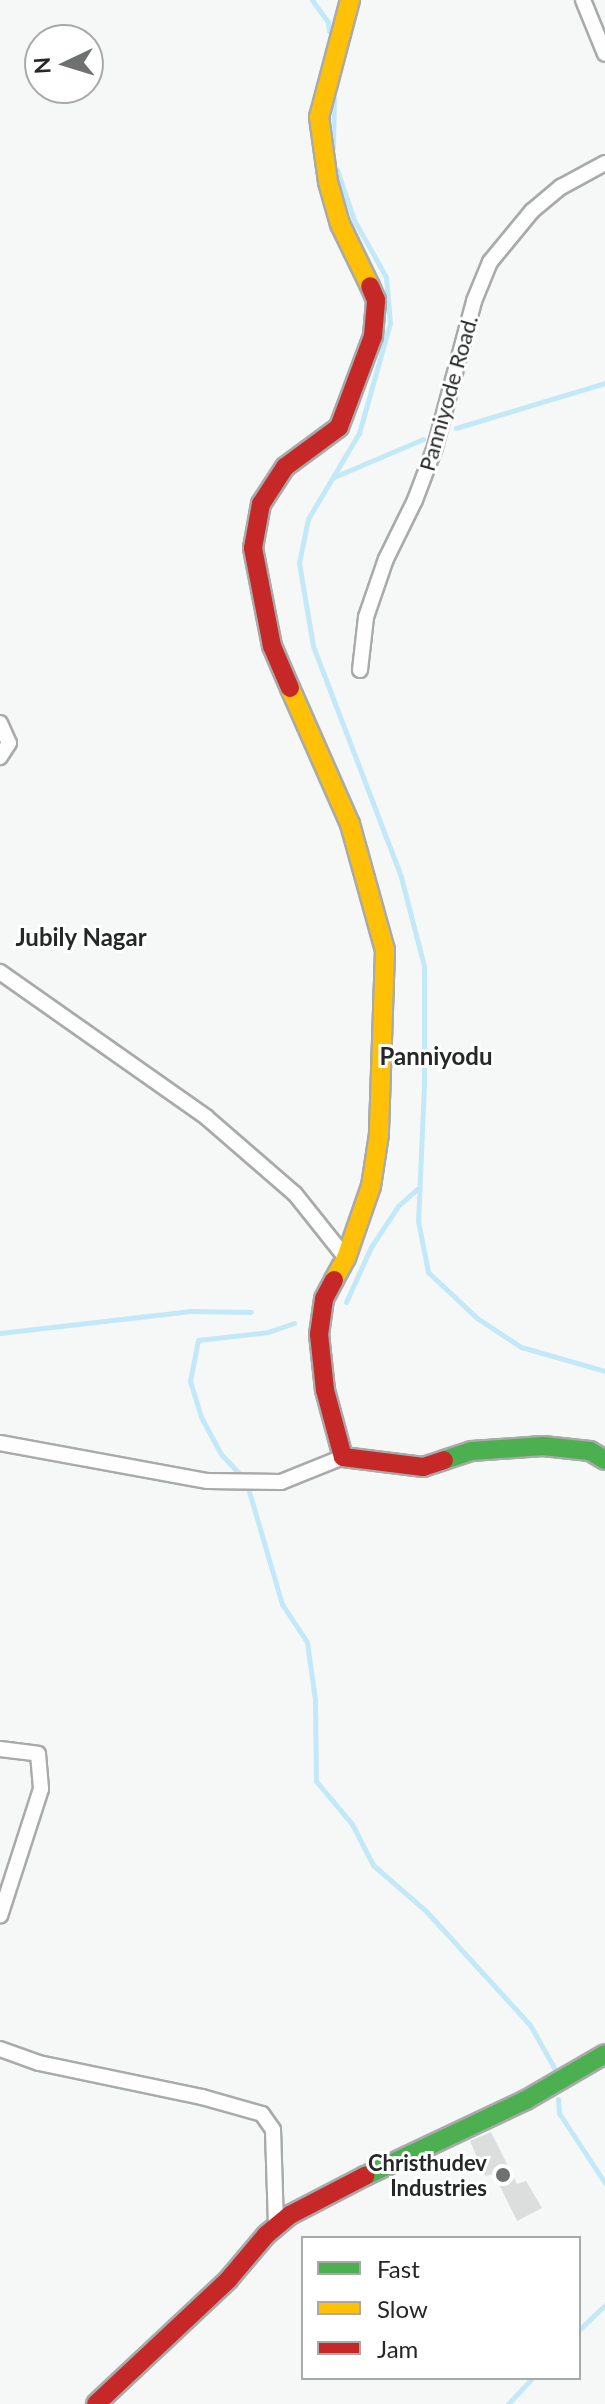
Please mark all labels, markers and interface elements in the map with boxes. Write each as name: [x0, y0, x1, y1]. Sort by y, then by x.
north arrow: [24, 24, 104, 104]
text: N: [27, 56, 56, 75]
street label: Panniyode Road.: [413, 312, 483, 474]
district label: Jubily Nagar: [15, 923, 147, 951]
district label: Panniyodu: [379, 1042, 493, 1070]
place label: Christhudev Industries: [368, 2149, 487, 2200]
marker: Christhudev Industries: [494, 2166, 512, 2184]
legend: [301, 2236, 581, 2380]
text: Fast: [377, 2254, 420, 2283]
text: Slow: [377, 2294, 428, 2323]
text: Jam: [377, 2334, 418, 2363]

